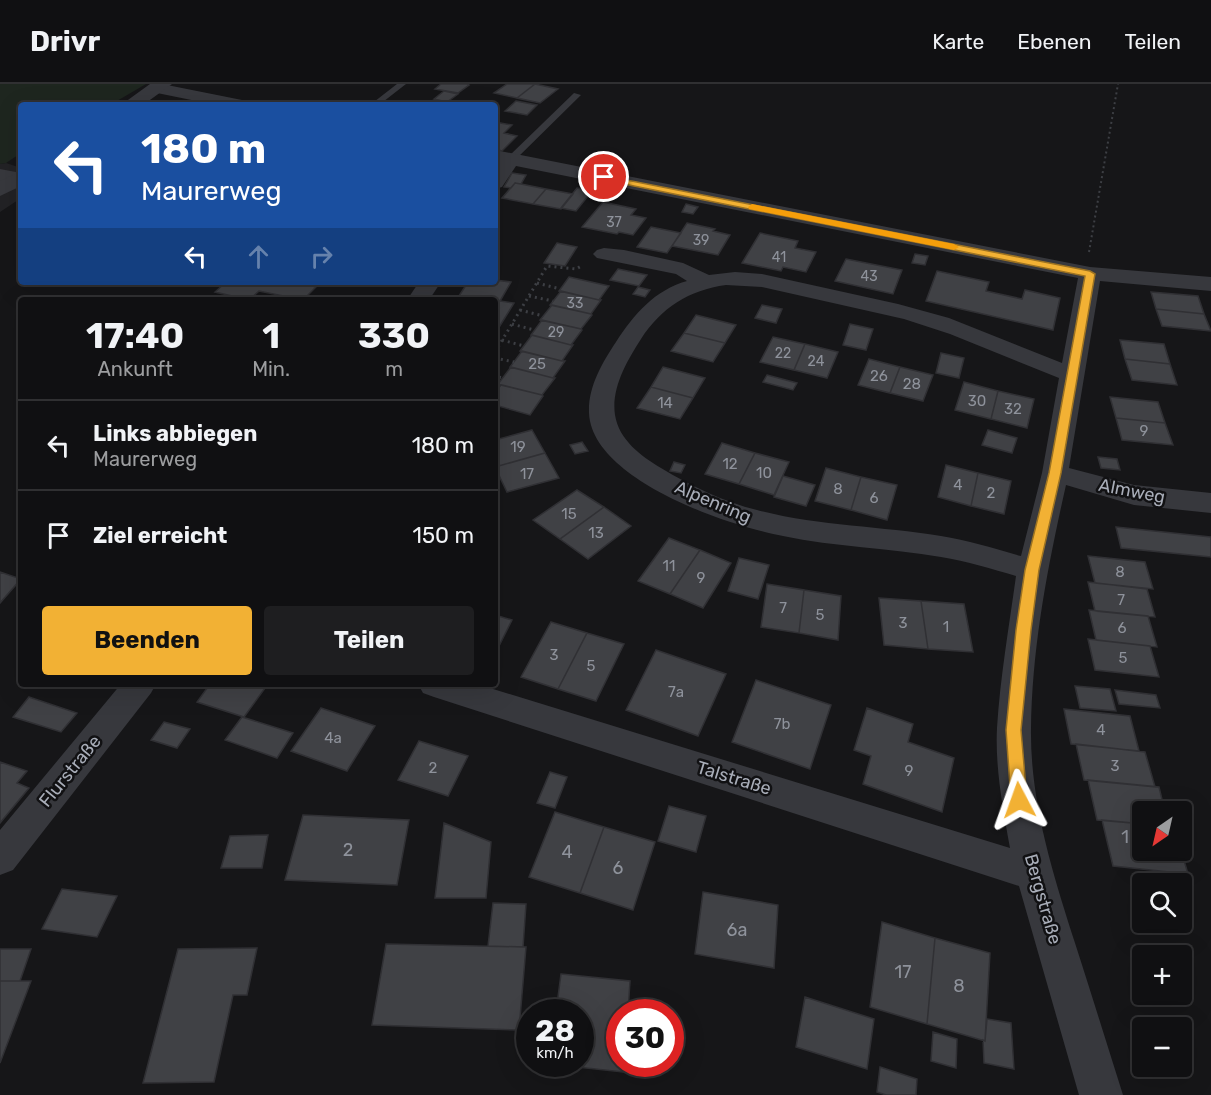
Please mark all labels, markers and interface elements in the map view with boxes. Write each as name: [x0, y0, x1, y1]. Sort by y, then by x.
text: Drivr: [30, 25, 100, 58]
text: Karte: [932, 29, 984, 54]
text: Ebenen: [1017, 29, 1091, 54]
text: Teilen: [1124, 29, 1181, 54]
text: 180 m: [141, 124, 266, 174]
icon: left: [42, 126, 120, 204]
pin: [578, 151, 629, 202]
icon: arrive: [587, 160, 620, 193]
text: Maurerweg: [141, 175, 282, 207]
house number: 37: [606, 214, 622, 231]
house number: 39: [693, 232, 709, 249]
icon: left: [179, 240, 212, 273]
icon: ahead: [242, 240, 275, 273]
icon: right: [305, 240, 338, 273]
house number: 41: [772, 249, 786, 266]
house number: 43: [860, 268, 878, 285]
house number: 33: [567, 295, 583, 312]
text: 17:40: [86, 314, 184, 357]
text: 1: [262, 314, 280, 357]
text: 330: [358, 314, 430, 357]
house number: 29: [548, 324, 564, 341]
house number: 22: [775, 345, 791, 362]
house number: 24: [808, 353, 825, 370]
house number: 25: [528, 355, 546, 373]
text: Ankunft: [97, 357, 173, 381]
text: Min.: [252, 357, 290, 381]
text: m: [385, 357, 403, 381]
house number: 26: [870, 367, 888, 385]
house number: 28: [903, 375, 921, 393]
house number: 30: [968, 392, 986, 410]
house number: 14: [657, 394, 673, 412]
house number: 32: [1004, 400, 1022, 418]
text: Links abbiegen: [93, 420, 257, 447]
house number: 9: [1140, 422, 1149, 440]
icon: left: [42, 429, 75, 462]
text: 180 m: [412, 432, 474, 459]
house number: 19: [510, 438, 526, 456]
text: Maurerweg: [93, 447, 197, 471]
house number: 12: [722, 455, 738, 473]
house number: 10: [756, 464, 772, 482]
house number: 17: [520, 465, 534, 483]
street label: Almweg: [1097, 474, 1167, 508]
street label: Alpenring: [671, 476, 755, 528]
house number: 4: [953, 476, 963, 494]
house number: 8: [833, 480, 843, 498]
house number: 2: [987, 484, 996, 502]
house number: 6: [869, 489, 879, 507]
house number: 15: [561, 505, 577, 523]
icon: arrive: [42, 519, 75, 552]
text: Ziel erreicht: [93, 522, 227, 549]
text: 150 m: [413, 522, 474, 549]
house number: 13: [588, 524, 604, 542]
house number: 11: [663, 557, 675, 575]
house number: 8: [1115, 563, 1125, 581]
house number: 9: [697, 569, 706, 587]
house number: 7: [1117, 591, 1125, 609]
house number: 7: [779, 599, 787, 617]
button: Beenden: [42, 606, 252, 675]
button: Teilen: [264, 606, 474, 675]
house number: 5: [816, 606, 825, 624]
house number: 3: [898, 614, 908, 632]
house number: 1: [943, 618, 949, 636]
house number: 6: [1117, 619, 1127, 637]
house number: 3: [549, 646, 559, 664]
house number: 5: [1119, 649, 1128, 667]
house number: 5: [587, 657, 596, 675]
house number: 7a: [668, 683, 684, 701]
house number: 7b: [774, 715, 790, 733]
house number: 4: [1096, 721, 1106, 739]
house number: 4a: [324, 729, 342, 747]
street label: Flurstraße: [34, 731, 106, 811]
street label: Talstraße: [694, 756, 774, 800]
house number: 3: [1110, 757, 1120, 775]
house number: 2: [429, 759, 438, 777]
house number: 9: [905, 762, 914, 780]
position arrow: [987, 768, 1051, 832]
north arrow: [1132, 801, 1192, 861]
map controls: [1132, 801, 1192, 1077]
house number: 1: [1121, 826, 1129, 848]
house number: 2: [343, 839, 353, 861]
house number: 4: [561, 841, 573, 863]
street label: Bergstraße: [1020, 851, 1066, 947]
house number: 6: [613, 857, 624, 879]
button: search: [1132, 873, 1192, 933]
house number: 6a: [727, 919, 747, 941]
button: +: [1132, 945, 1192, 1005]
house number: 17: [895, 961, 911, 983]
house number: 8: [953, 975, 965, 997]
speed limit sign: 30: [606, 999, 684, 1077]
text: 28: [535, 1013, 575, 1049]
button: −: [1132, 1017, 1192, 1077]
text: km/h: [536, 1044, 574, 1062]

